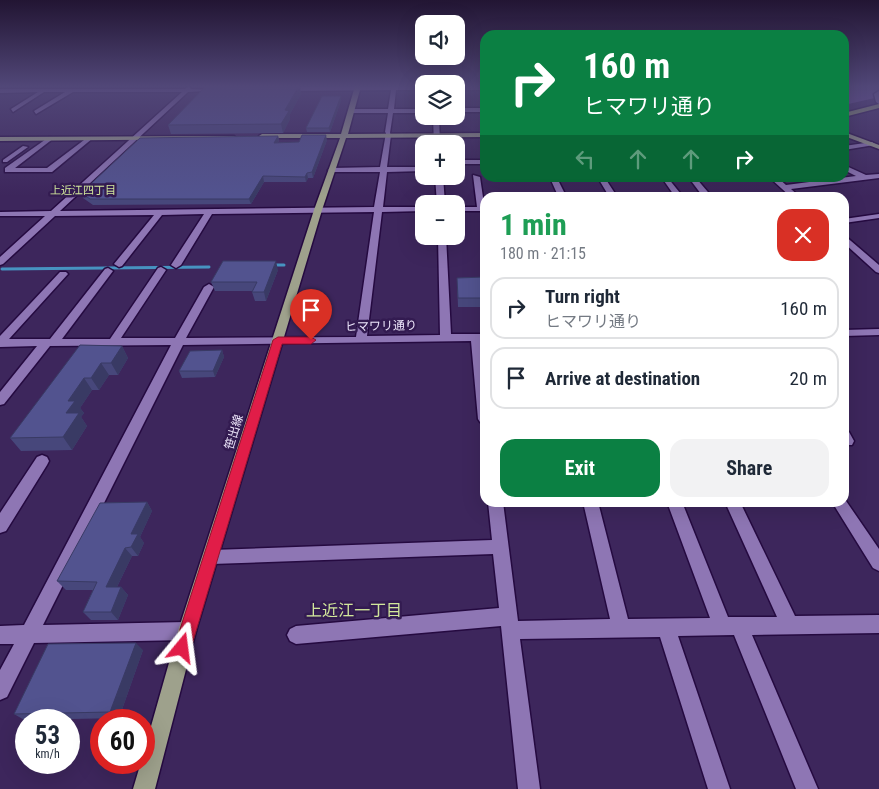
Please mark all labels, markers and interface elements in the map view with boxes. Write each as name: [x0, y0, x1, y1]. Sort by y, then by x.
map controls: [415, 15, 465, 245]
button: sound: [415, 15, 465, 65]
text: 160 m: [583, 46, 670, 87]
icon: right: [500, 50, 565, 115]
button: layers: [415, 75, 465, 125]
text: ヒマワリ通り: [583, 94, 715, 119]
button: +: [415, 135, 465, 185]
icon: left: [571, 145, 599, 173]
icon: ahead: [624, 145, 652, 173]
icon: ahead: [677, 145, 705, 173]
icon: right: [730, 145, 758, 173]
district label: 上近江四丁目: [50, 184, 116, 197]
button: −: [415, 195, 465, 245]
text: 1 min: [500, 207, 567, 242]
button: close: [777, 209, 829, 261]
text: 180 m · 21:15: [500, 244, 586, 263]
text: Turn right: [545, 285, 620, 308]
pin: [290, 289, 332, 340]
icon: right: [502, 294, 530, 322]
icon: arrive: [297, 296, 325, 324]
text: 160 m: [780, 297, 827, 320]
text: ヒマワリ通り: [545, 312, 641, 331]
street label: ヒマワリ通り: [345, 318, 417, 334]
icon: arrive: [502, 364, 530, 392]
text: Arrive at destination: [545, 367, 700, 390]
text: 20 m: [790, 367, 827, 390]
street label: 笹出線: [222, 413, 246, 451]
button: Exit: [500, 439, 660, 497]
button: Share: [670, 439, 829, 497]
district label: 上近江一丁目: [306, 601, 402, 620]
position arrow: [155, 621, 207, 673]
speed limit sign: 60: [90, 709, 155, 774]
text: 53: [35, 721, 60, 750]
text: km/h: [35, 747, 60, 761]

